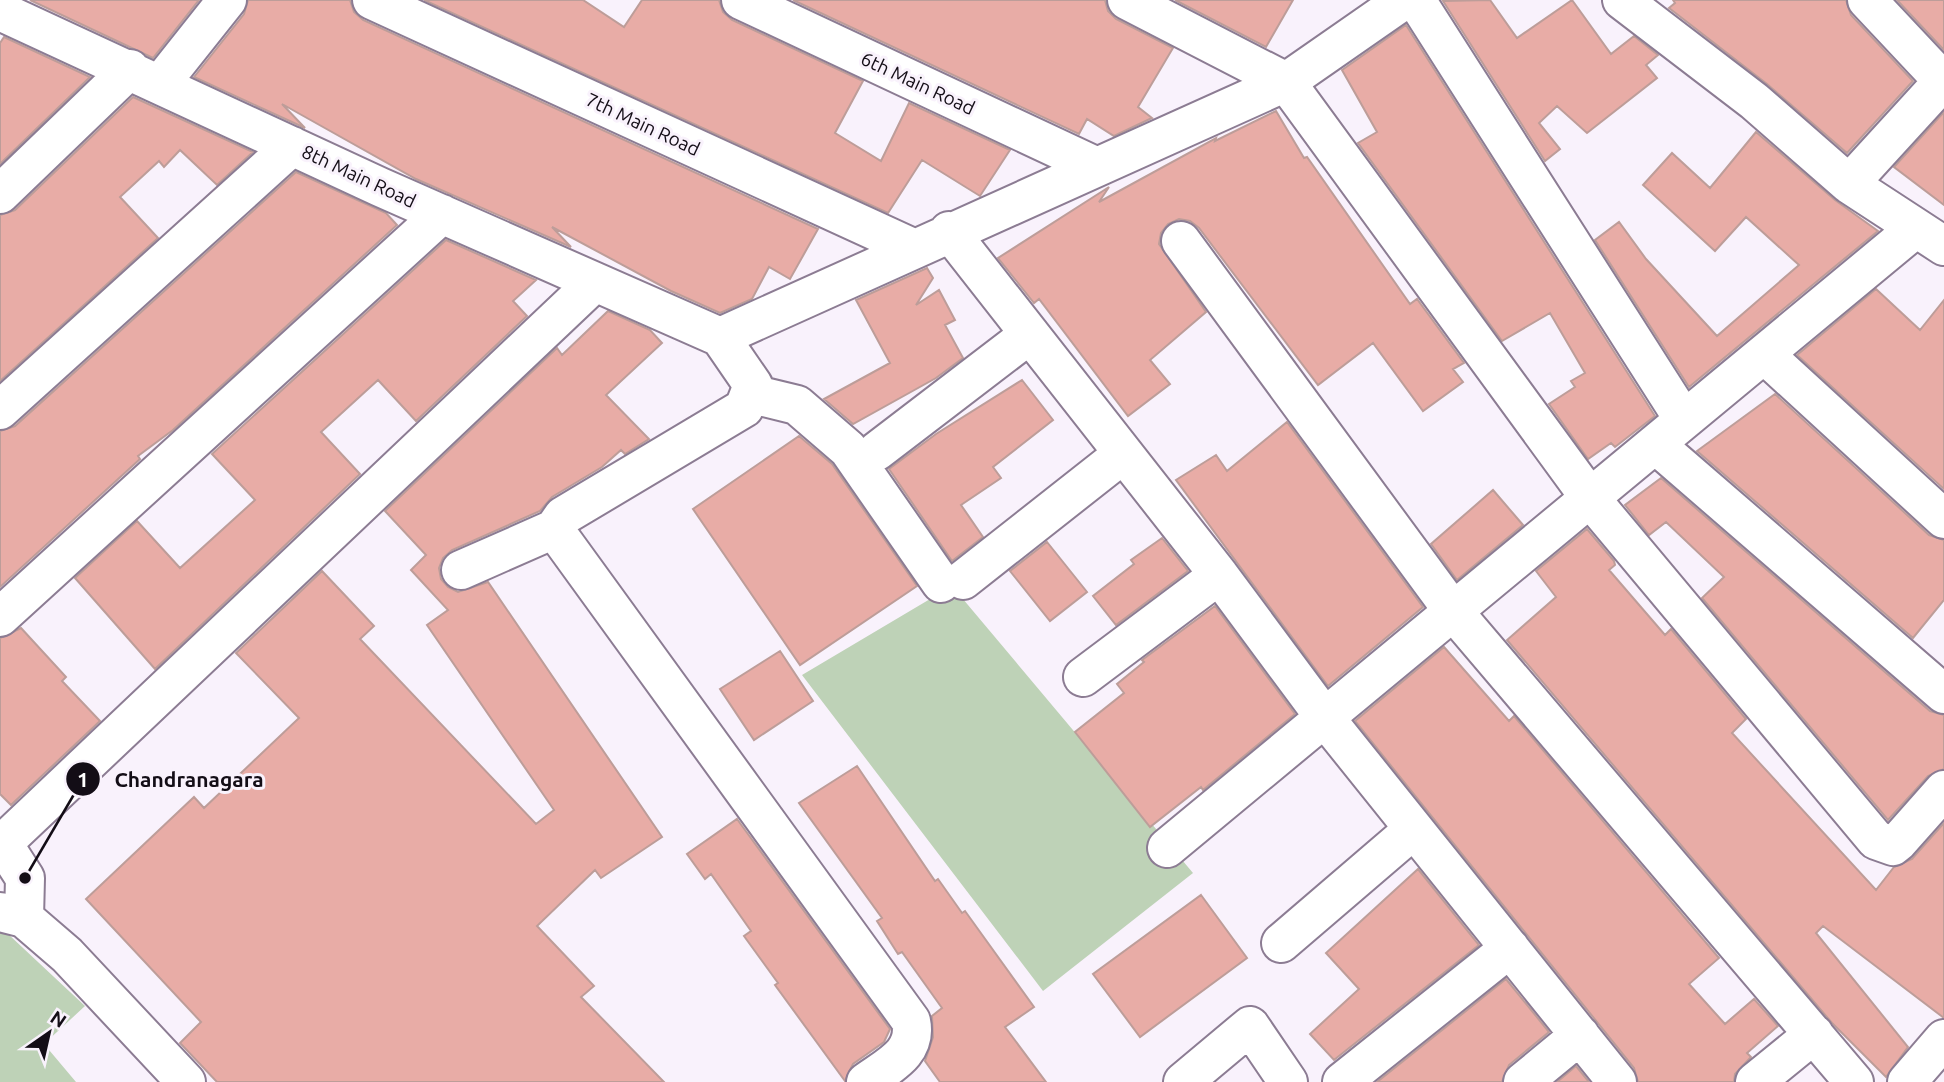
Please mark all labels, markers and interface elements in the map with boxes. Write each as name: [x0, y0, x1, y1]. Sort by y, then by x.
street label: 6th Main Road: [857, 47, 979, 119]
street label: 7th Main Road: [582, 88, 704, 160]
street label: 8th Main Road: [298, 140, 420, 212]
callout: Chandranagara: [65, 758, 277, 800]
text: 1: [77, 767, 89, 791]
text: Chandranagara: [114, 767, 264, 791]
north arrow: [14, 998, 84, 1068]
text: N: [46, 1006, 71, 1032]

